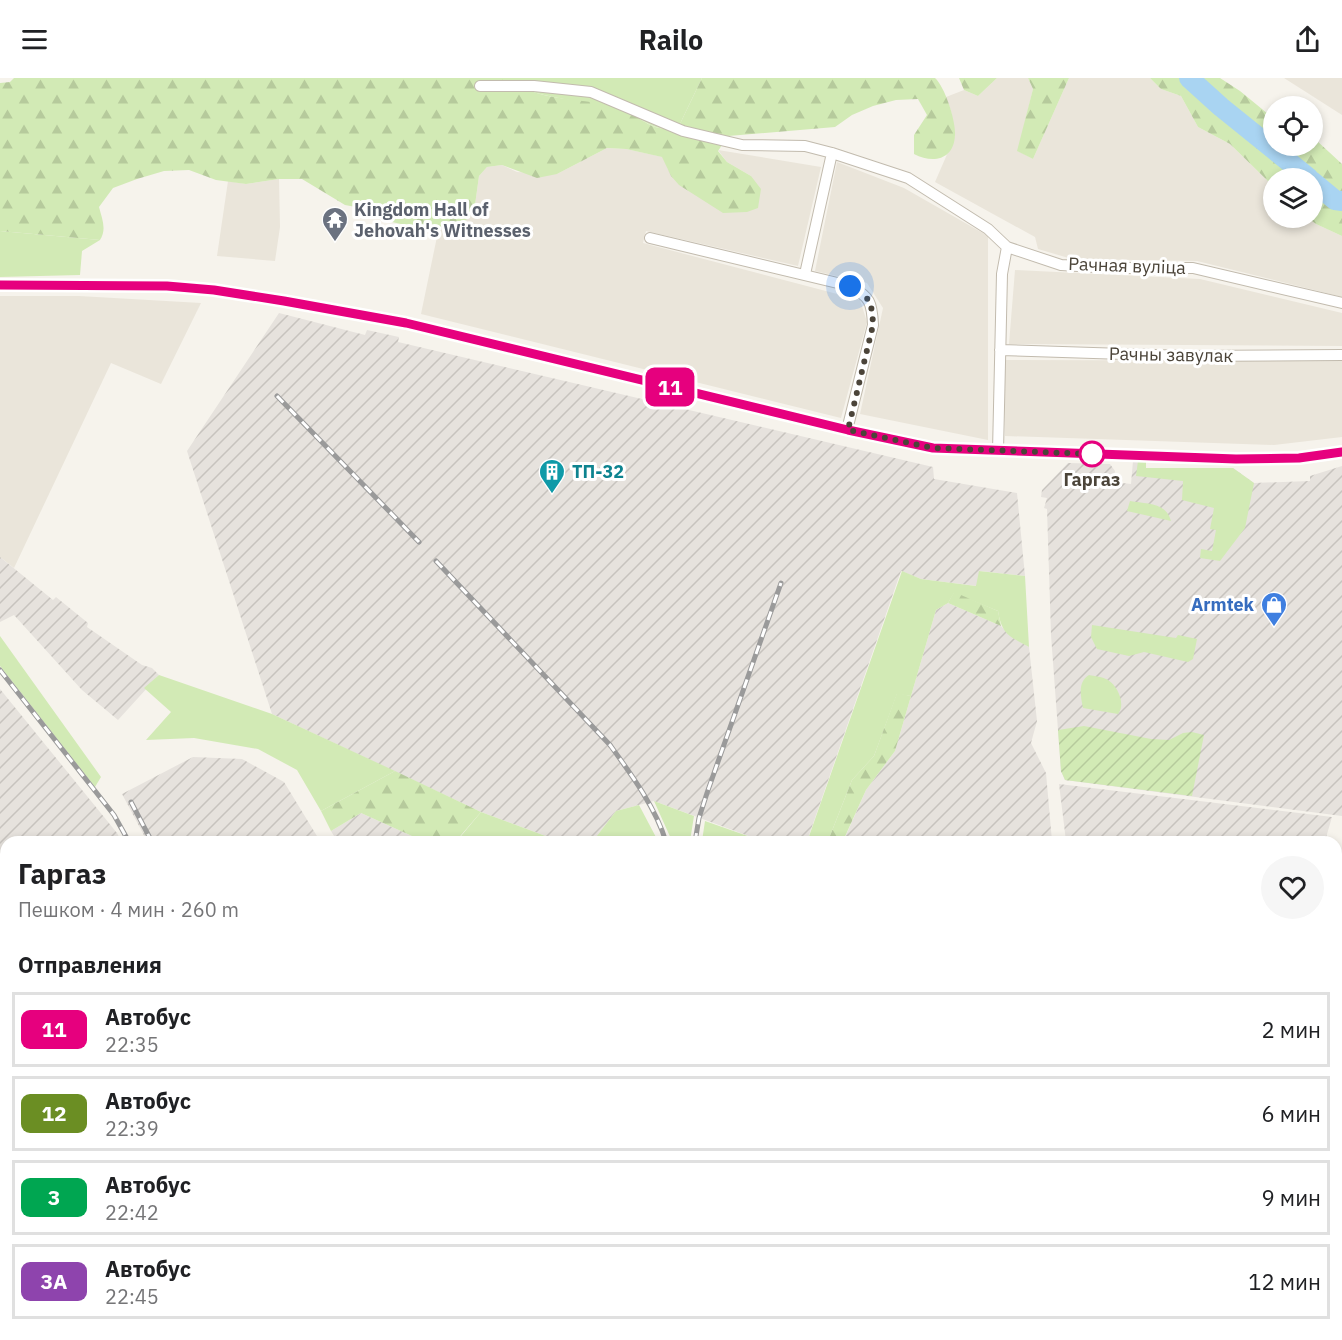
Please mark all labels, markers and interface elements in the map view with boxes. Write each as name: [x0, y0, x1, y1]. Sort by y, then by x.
text: Railo: [639, 22, 703, 57]
icon: menu: [18, 23, 51, 56]
icon: share: [1291, 23, 1324, 56]
map controls: [1263, 96, 1323, 228]
button: locate: [1263, 96, 1323, 156]
button: layers: [1263, 168, 1323, 228]
place label: Kingdom Hall of Jehovah's Witnesses: [354, 198, 531, 242]
temple icon: Kingdom Hall of Jehovah's Witnesses: [320, 205, 350, 243]
street label: Рачная вуліца: [1068, 252, 1187, 279]
your location: [835, 271, 865, 301]
street label: Рачны завулак: [1109, 342, 1234, 367]
line badge: 11: [643, 368, 697, 406]
text: 11: [657, 373, 683, 401]
marker: Гаргаз: [1079, 441, 1105, 467]
building icon: ТП-32: [537, 457, 567, 495]
place label: ТП-32: [572, 460, 624, 483]
place label: Гаргаз: [1064, 468, 1120, 491]
shop icon: Armtek: [1259, 590, 1289, 628]
place label: Armtek: [1191, 593, 1255, 616]
text: Гаргаз: [18, 855, 106, 892]
button: heart: [1261, 856, 1324, 919]
text: Пешком · 4 мин · 260 m: [18, 896, 239, 923]
text: Отправления: [18, 950, 162, 979]
text: Автобус: [105, 1002, 191, 1031]
text: 11: [41, 1015, 67, 1043]
text: 2 мин: [1261, 1015, 1321, 1044]
text: 22:35: [105, 1031, 159, 1058]
text: Автобус: [105, 1086, 191, 1115]
text: 12: [41, 1099, 67, 1127]
text: 6 мин: [1261, 1099, 1321, 1128]
text: 22:39: [105, 1115, 159, 1142]
text: Автобус: [105, 1170, 191, 1199]
text: 3: [48, 1183, 60, 1211]
text: 9 мин: [1261, 1183, 1321, 1212]
text: 22:42: [105, 1199, 159, 1226]
text: Автобус: [105, 1254, 191, 1283]
text: 3А: [41, 1267, 68, 1295]
text: 12 мин: [1248, 1267, 1321, 1296]
text: 22:45: [105, 1283, 159, 1310]

